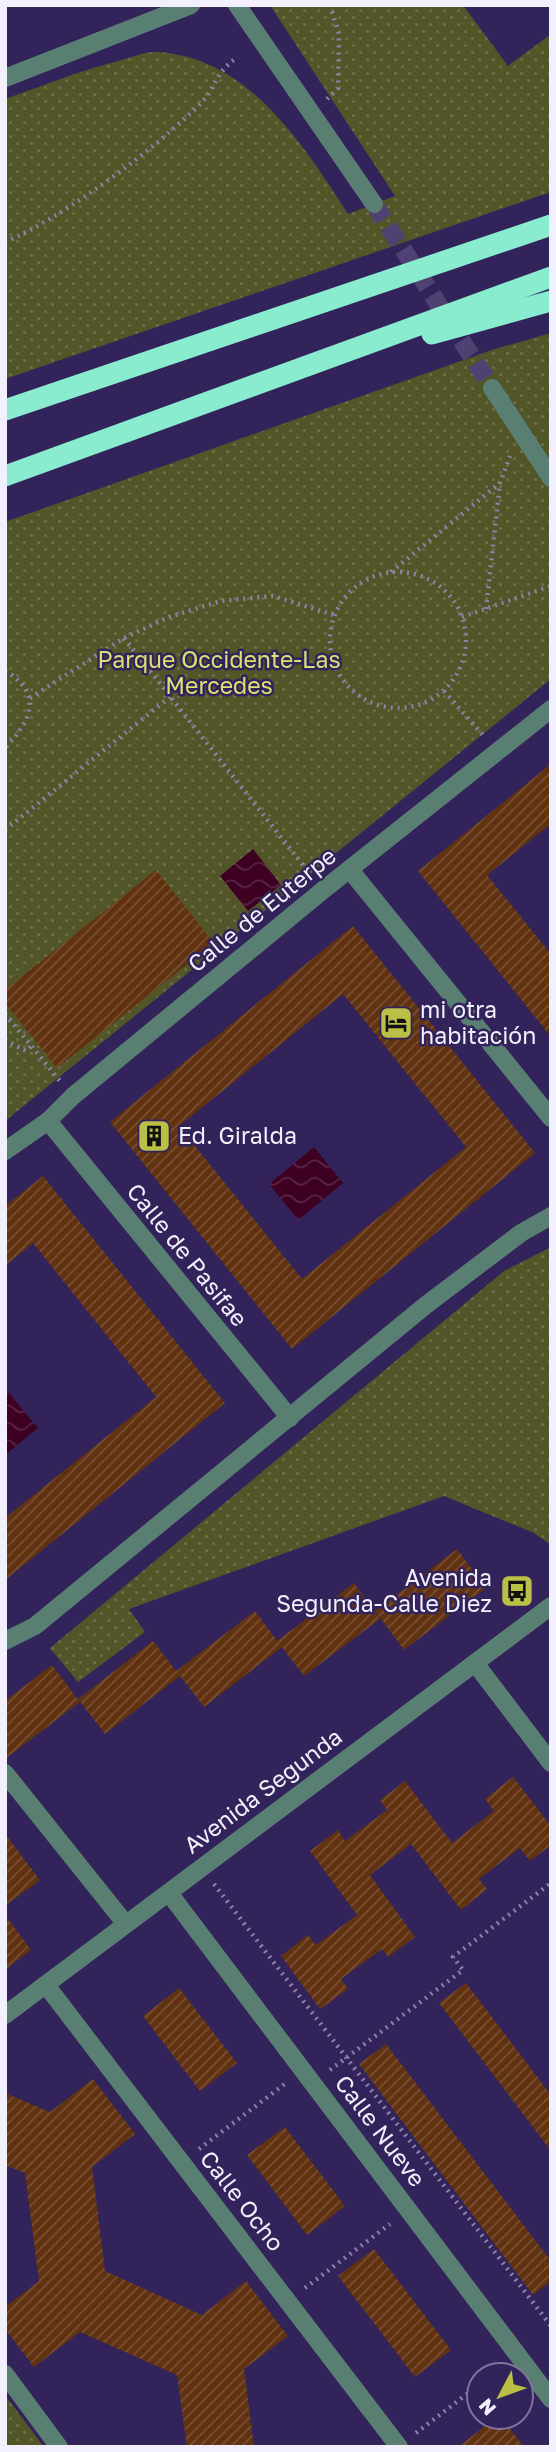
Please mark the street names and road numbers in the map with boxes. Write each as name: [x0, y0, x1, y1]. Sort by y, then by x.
street label: Calle de Euterpe: [182, 841, 341, 977]
street label: Calle de Pasifae: [122, 1177, 254, 1332]
street label: Avenida Segunda: [178, 1722, 347, 1859]
street label: Calle Nueve: [330, 2069, 432, 2192]
street label: Calle Ocho: [195, 2145, 291, 2256]

